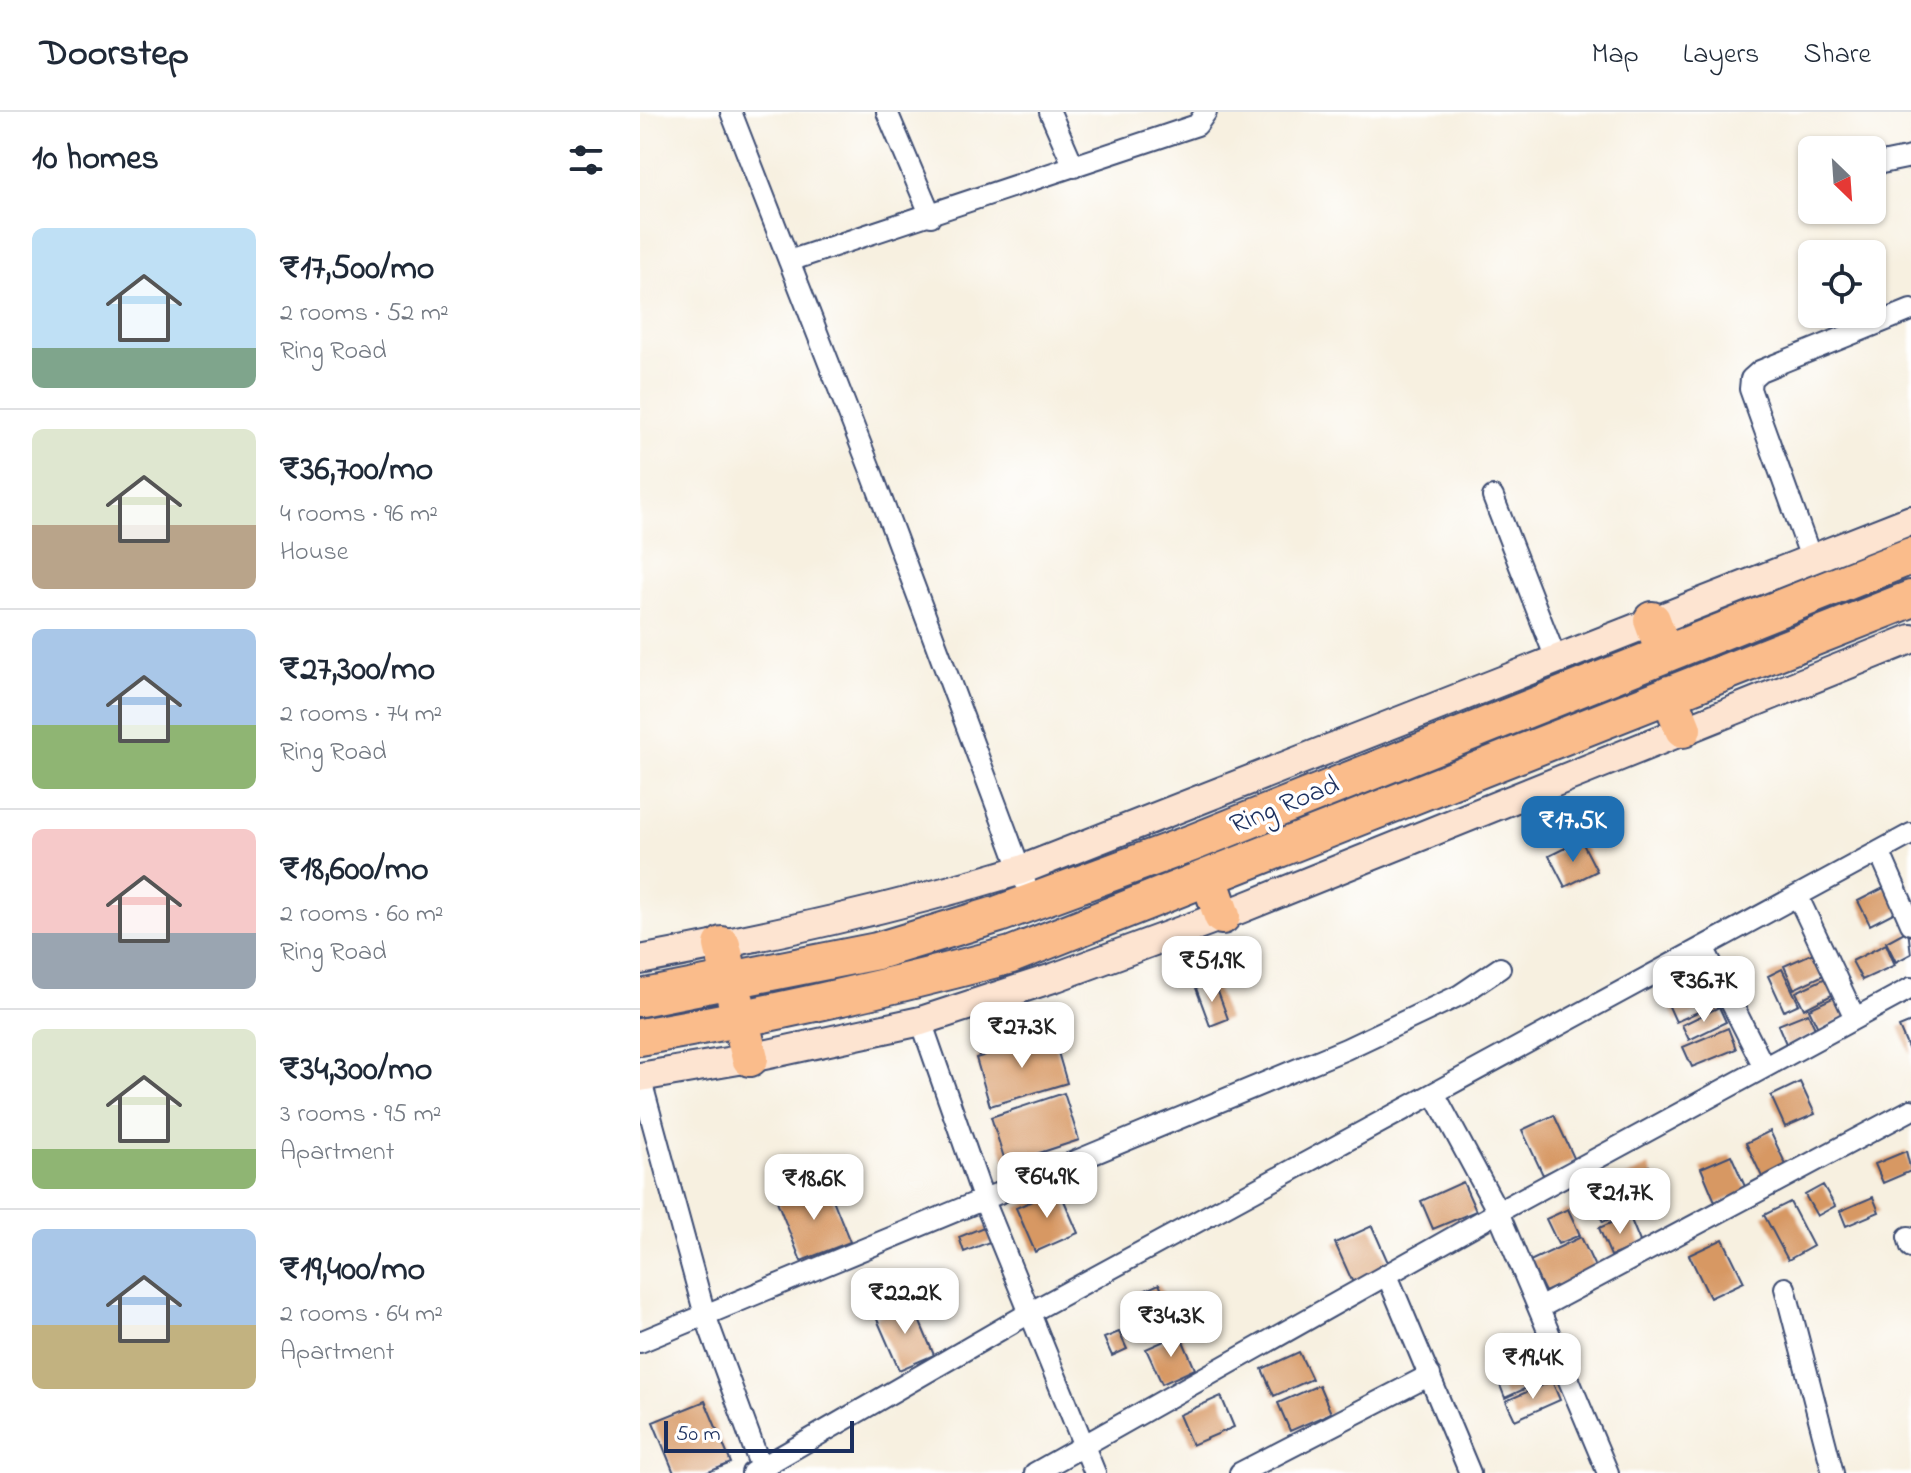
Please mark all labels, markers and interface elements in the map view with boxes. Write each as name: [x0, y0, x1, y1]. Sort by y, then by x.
text: Doorstep: [40, 27, 189, 83]
text: Map: [1591, 35, 1639, 76]
text: Layers: [1683, 35, 1759, 76]
text: Share: [1803, 35, 1871, 76]
text: 10 homes: [32, 135, 159, 185]
north arrow: [1798, 136, 1886, 224]
map controls: [1798, 136, 1886, 328]
icon: filters: [564, 138, 608, 182]
button: locate: [1798, 240, 1886, 328]
text: ₹17,500/mo: [280, 245, 435, 295]
icon: home: [96, 260, 192, 356]
text: 2 rooms · 52 m²: [280, 295, 449, 333]
text: Ring Road: [280, 333, 387, 371]
text: ₹36,700/mo: [280, 446, 433, 496]
icon: home: [96, 461, 192, 557]
text: 4 rooms · 96 m²: [280, 496, 438, 534]
text: House: [280, 534, 348, 572]
text: ₹27,300/mo: [280, 646, 435, 696]
icon: home: [96, 661, 192, 757]
text: 2 rooms · 74 m²: [280, 696, 442, 734]
text: Ring Road: [280, 734, 387, 772]
street label: Ring Road: [1224, 765, 1346, 847]
pin: ₹17.5K: [1508, 796, 1638, 864]
text: ₹17.5K: [1539, 803, 1607, 841]
text: ₹18,600/mo: [280, 846, 429, 896]
icon: home: [96, 861, 192, 957]
text: 2 rooms · 60 m²: [280, 896, 444, 934]
text: Ring Road: [280, 934, 387, 972]
pin: ₹51.9K: [1147, 936, 1277, 1004]
text: ₹51.9K: [1180, 943, 1244, 981]
pin: ₹36.7K: [1639, 956, 1769, 1024]
text: ₹36.7K: [1671, 963, 1737, 1001]
pin: ₹27.3K: [957, 1002, 1087, 1070]
text: ₹27.3K: [988, 1009, 1056, 1047]
text: ₹34,300/mo: [280, 1046, 432, 1096]
icon: home: [96, 1061, 192, 1157]
text: 3 rooms · 95 m²: [280, 1096, 441, 1134]
text: Apartment: [280, 1134, 394, 1172]
pin: ₹64.9K: [982, 1152, 1112, 1220]
pin: ₹18.6K: [749, 1154, 879, 1222]
text: ₹64.9K: [1015, 1159, 1079, 1197]
text: ₹18.6K: [783, 1161, 845, 1199]
pin: ₹21.7K: [1555, 1168, 1685, 1236]
text: ₹21.7K: [1587, 1175, 1653, 1213]
text: ₹19,400/mo: [280, 1246, 425, 1296]
icon: home: [96, 1261, 192, 1357]
pin: ₹22.2K: [840, 1268, 970, 1336]
text: ₹22.2K: [869, 1275, 941, 1313]
pin: ₹34.3K: [1106, 1291, 1236, 1359]
text: 2 rooms · 64 m²: [280, 1296, 443, 1334]
text: ₹34.3K: [1138, 1298, 1204, 1336]
pin: ₹19.4K: [1468, 1333, 1598, 1401]
text: Apartment: [280, 1334, 394, 1372]
text: ₹19.4K: [1503, 1340, 1563, 1378]
scale bar: [664, 1417, 854, 1453]
text: 50 m: [676, 1419, 721, 1451]

